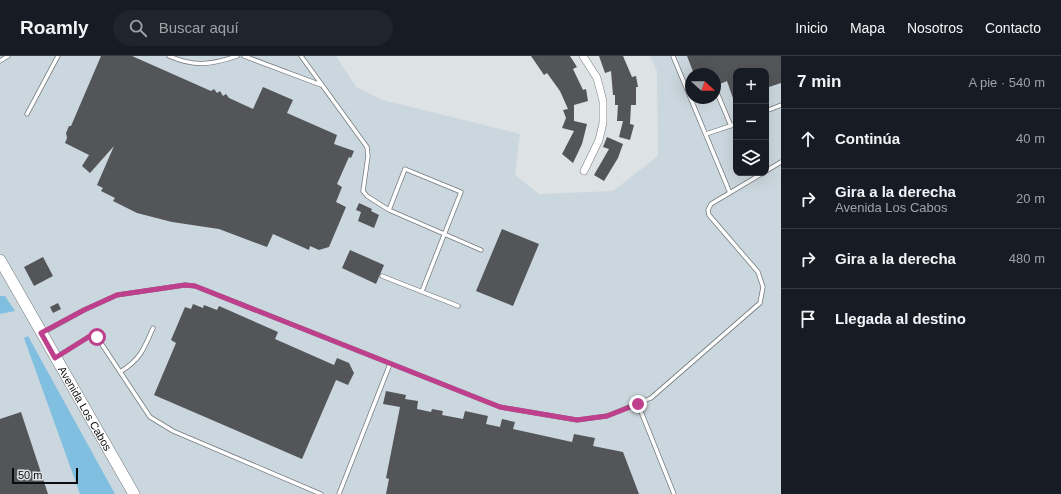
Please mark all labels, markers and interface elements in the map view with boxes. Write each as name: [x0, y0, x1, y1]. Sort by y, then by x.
search box: [113, 10, 393, 46]
text: Roamly: [20, 17, 89, 38]
icon: search: [127, 17, 149, 39]
text: Buscar aquí: [159, 19, 239, 36]
text: Inicio: [795, 20, 828, 36]
text: Mapa: [850, 20, 885, 36]
text: Nosotros: [907, 20, 963, 36]
text: Contacto: [985, 20, 1041, 36]
north arrow: [685, 68, 721, 104]
map controls: [733, 68, 769, 176]
button: +: [733, 68, 769, 104]
text: 7 min: [797, 72, 841, 91]
text: A pie · 540 m: [968, 75, 1045, 90]
button: −: [733, 104, 769, 140]
icon: ahead: [797, 128, 819, 150]
text: Continúa: [835, 130, 900, 147]
text: 40 m: [1016, 131, 1045, 146]
button: layers: [733, 140, 769, 176]
text: Gira a la derecha: [835, 183, 956, 200]
icon: right: [797, 188, 819, 210]
text: 20 m: [1016, 191, 1045, 206]
text: Avenida Los Cabos: [835, 200, 948, 215]
icon: right: [797, 248, 819, 270]
text: Gira a la derecha: [835, 250, 956, 267]
text: 480 m: [1009, 251, 1045, 266]
icon: arrive: [797, 308, 819, 330]
text: Llegada al destino: [835, 310, 966, 327]
route start: [88, 328, 106, 346]
street label: Avenida Los Cabos: [56, 364, 114, 453]
route end: [629, 395, 647, 413]
scale bar: [12, 466, 78, 485]
text: 50 m: [18, 469, 42, 481]

